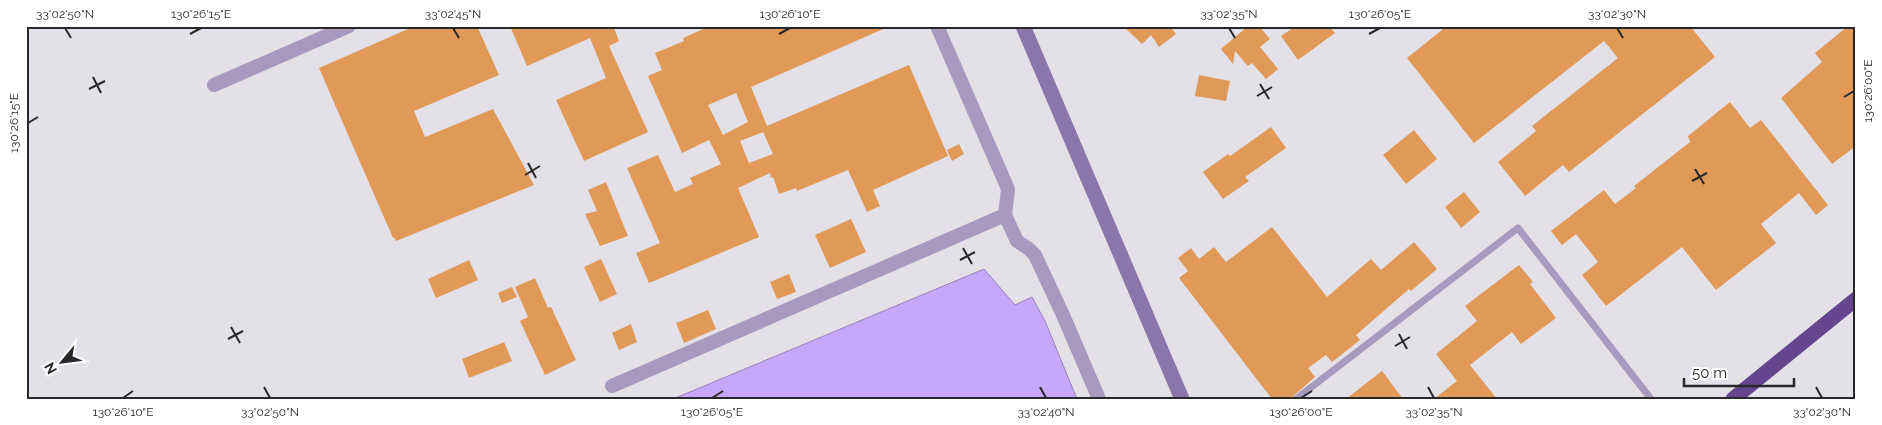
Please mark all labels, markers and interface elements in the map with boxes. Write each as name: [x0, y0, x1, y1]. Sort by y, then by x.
text: 33°02'50"N: [36, 7, 94, 21]
text: 130°26'15"E: [171, 7, 231, 21]
text: 33°02'45"N: [425, 7, 481, 21]
text: 130°26'10"E: [760, 7, 820, 21]
text: 33°02'35"N: [1200, 7, 1258, 21]
text: 130°26'05"E: [1349, 7, 1411, 21]
text: 33°02'30"N: [1588, 7, 1646, 21]
text: 130°26'00"E: [1861, 59, 1875, 123]
text: 130°26'15"E: [7, 93, 21, 153]
north arrow: [38, 338, 88, 388]
scale bar: [1684, 355, 1794, 387]
text: N: [41, 360, 60, 377]
text: 50 m: [1692, 364, 1727, 382]
text: 130°26'10"E: [93, 405, 153, 419]
text: 33°02'50"N: [241, 405, 299, 419]
text: 130°26'05"E: [681, 405, 743, 419]
text: 33°02'40"N: [1017, 405, 1075, 419]
text: 130°26'00"E: [1269, 405, 1333, 419]
text: 33°02'35"N: [1405, 405, 1463, 419]
text: 33°02'30"N: [1793, 405, 1851, 419]

